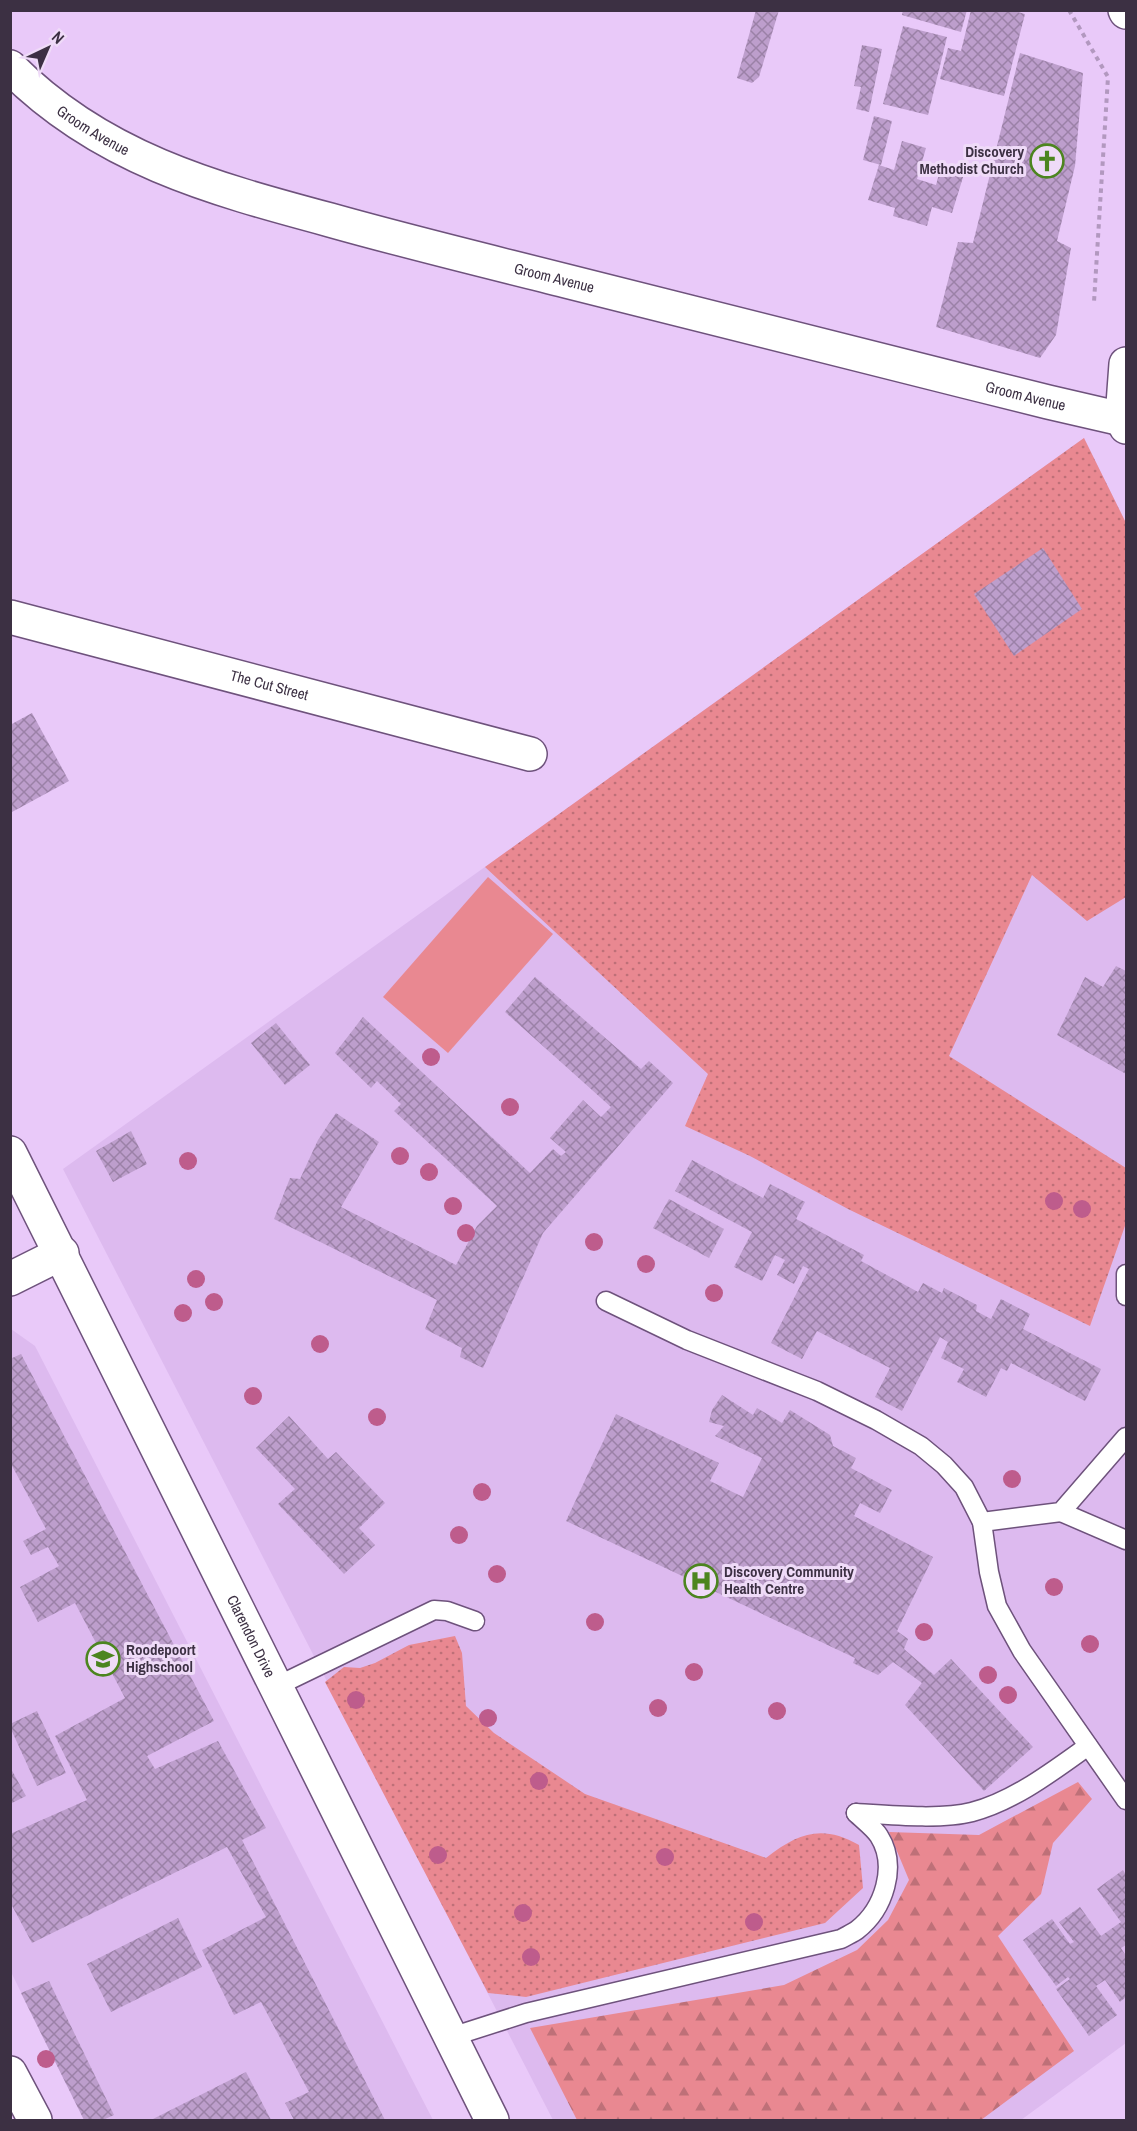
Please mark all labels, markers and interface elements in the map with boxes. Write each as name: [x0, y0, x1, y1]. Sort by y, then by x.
north arrow: [18, 18, 78, 78]
text: N: [47, 26, 69, 48]
street label: Groom Avenue: [52, 100, 133, 160]
place label: Discovery Methodist Church: [919, 141, 1024, 179]
church icon: Discovery Methodist Church: [1029, 143, 1065, 179]
street label: Groom Avenue: [512, 257, 597, 298]
street label: Groom Avenue: [983, 376, 1068, 416]
street label: The Cut Street: [228, 664, 311, 705]
place label: Discovery Community Health Centre: [724, 1561, 854, 1599]
hospital icon: Discovery Community Health Centre: [683, 1563, 719, 1599]
street label: Clarendon Drive: [222, 1591, 281, 1681]
place label: Roodepoort Highschool: [126, 1639, 196, 1677]
school or university icon: Roodepoort Highschool: [85, 1641, 121, 1677]

